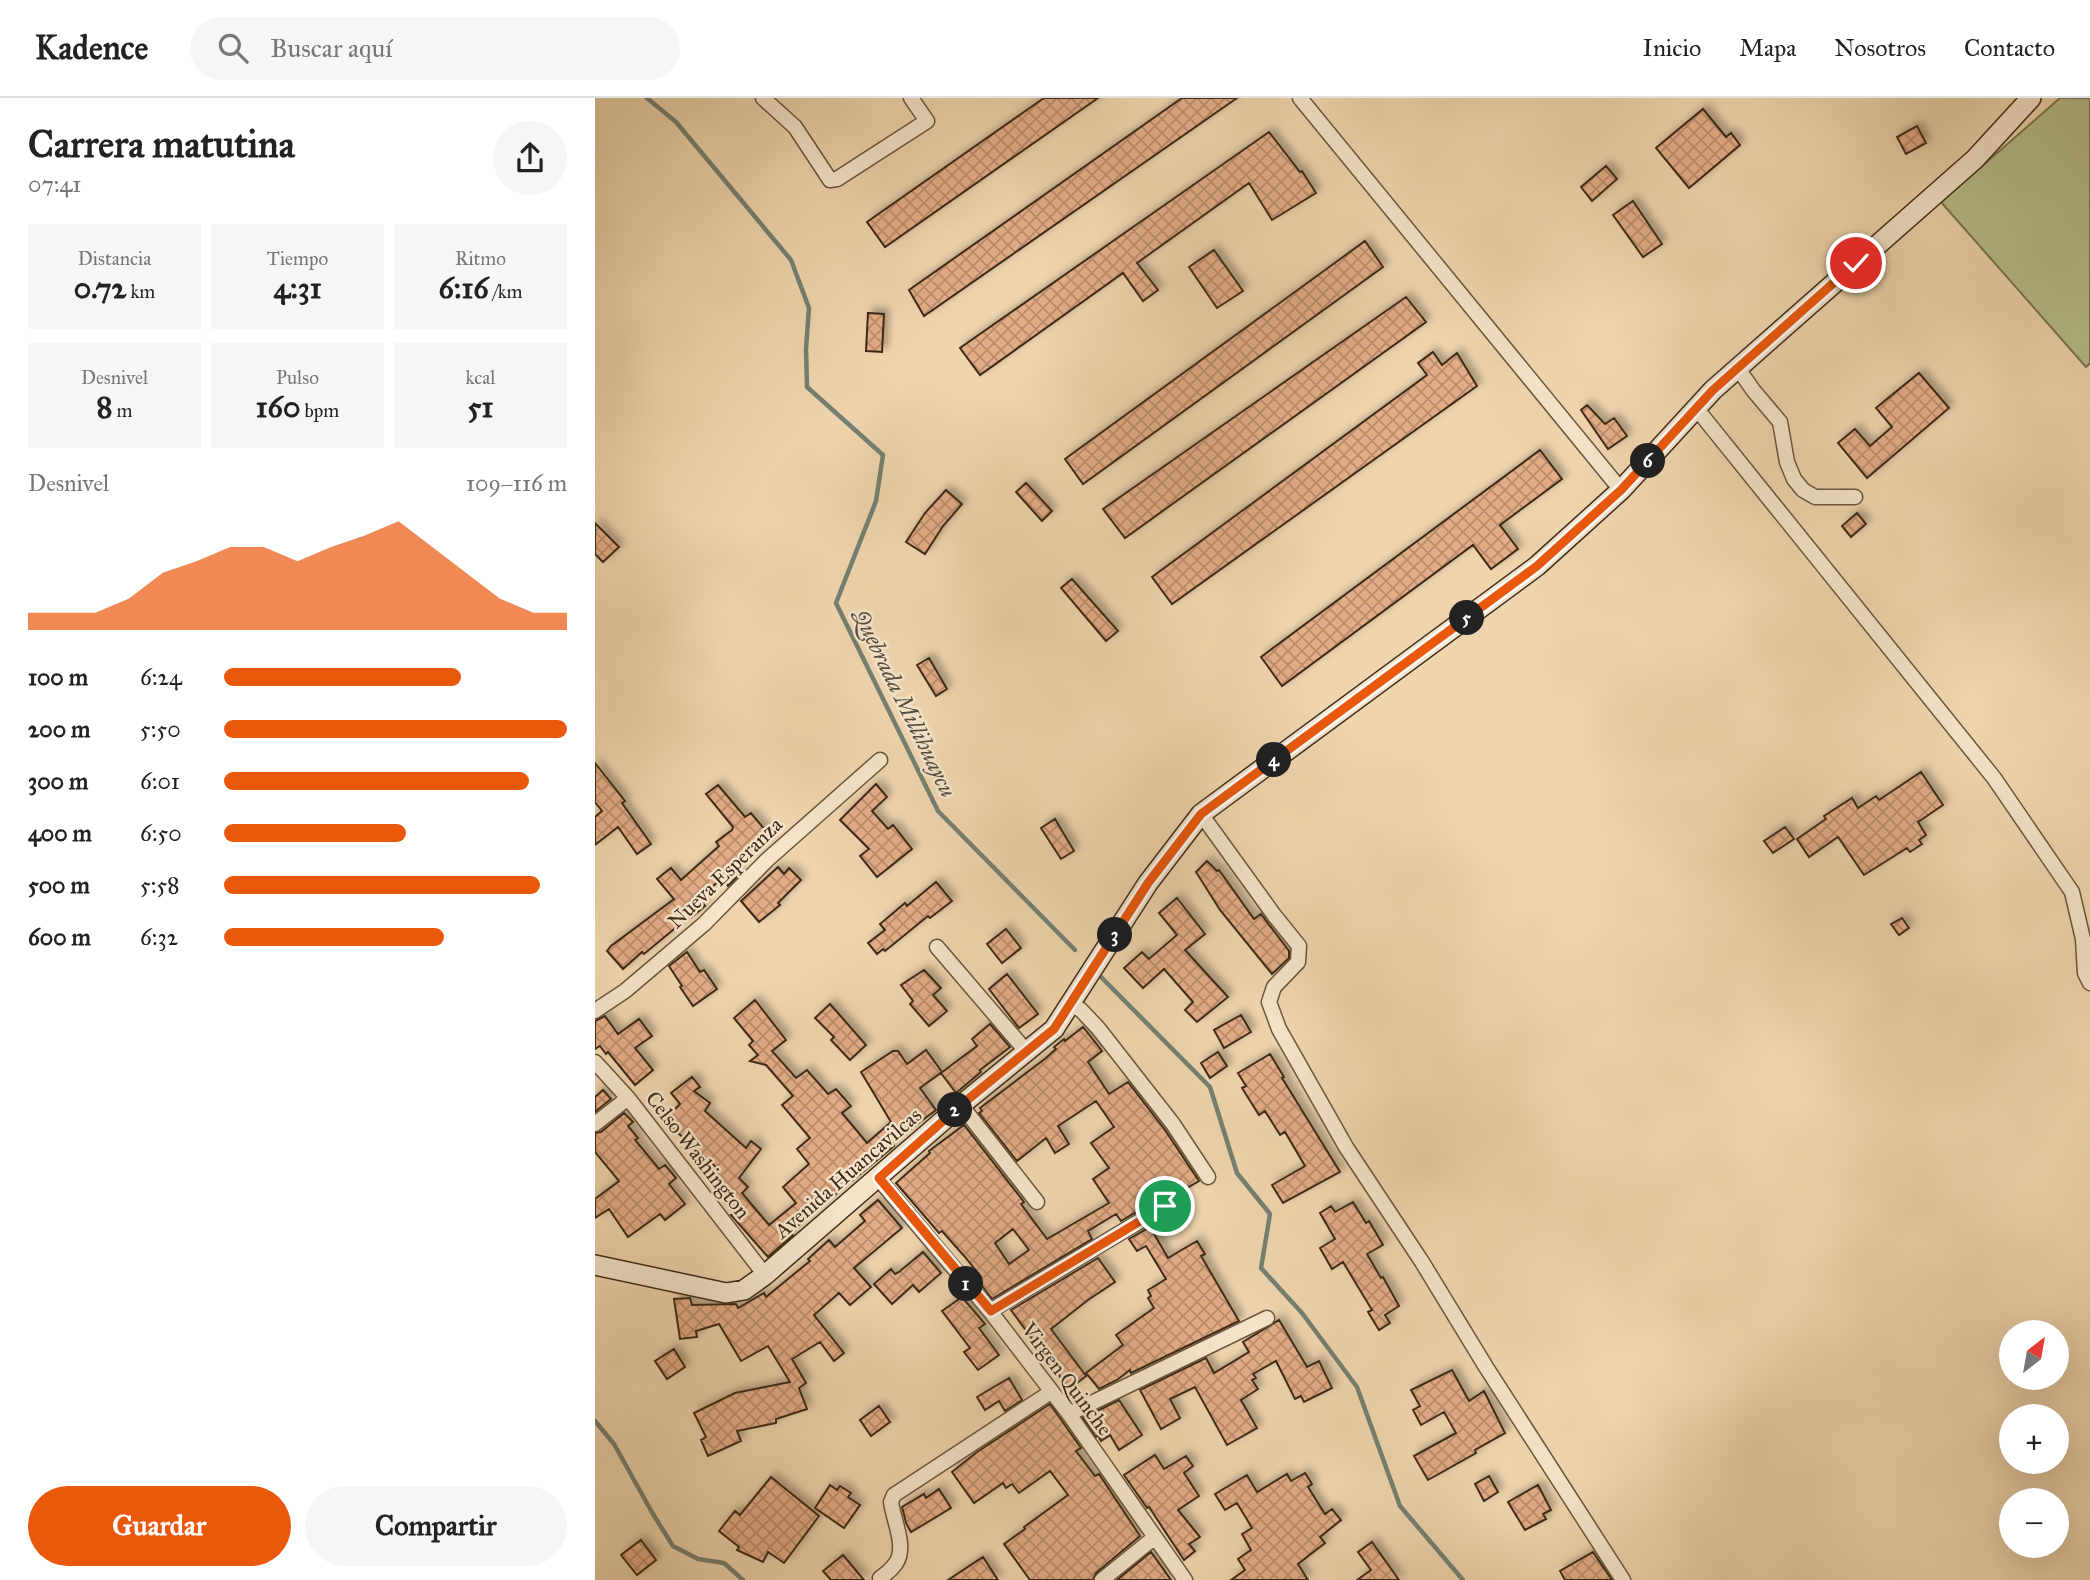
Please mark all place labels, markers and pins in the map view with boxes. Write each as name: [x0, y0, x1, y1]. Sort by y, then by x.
pin: [1826, 233, 1886, 293]
pin: 6: [1631, 444, 1665, 478]
pin: 5: [1449, 601, 1485, 636]
pin: 4: [1257, 742, 1291, 778]
pin: 3: [1098, 918, 1133, 952]
pin: 2: [937, 1093, 973, 1128]
pin: [1135, 1176, 1195, 1236]
pin: 1: [949, 1266, 983, 1302]

